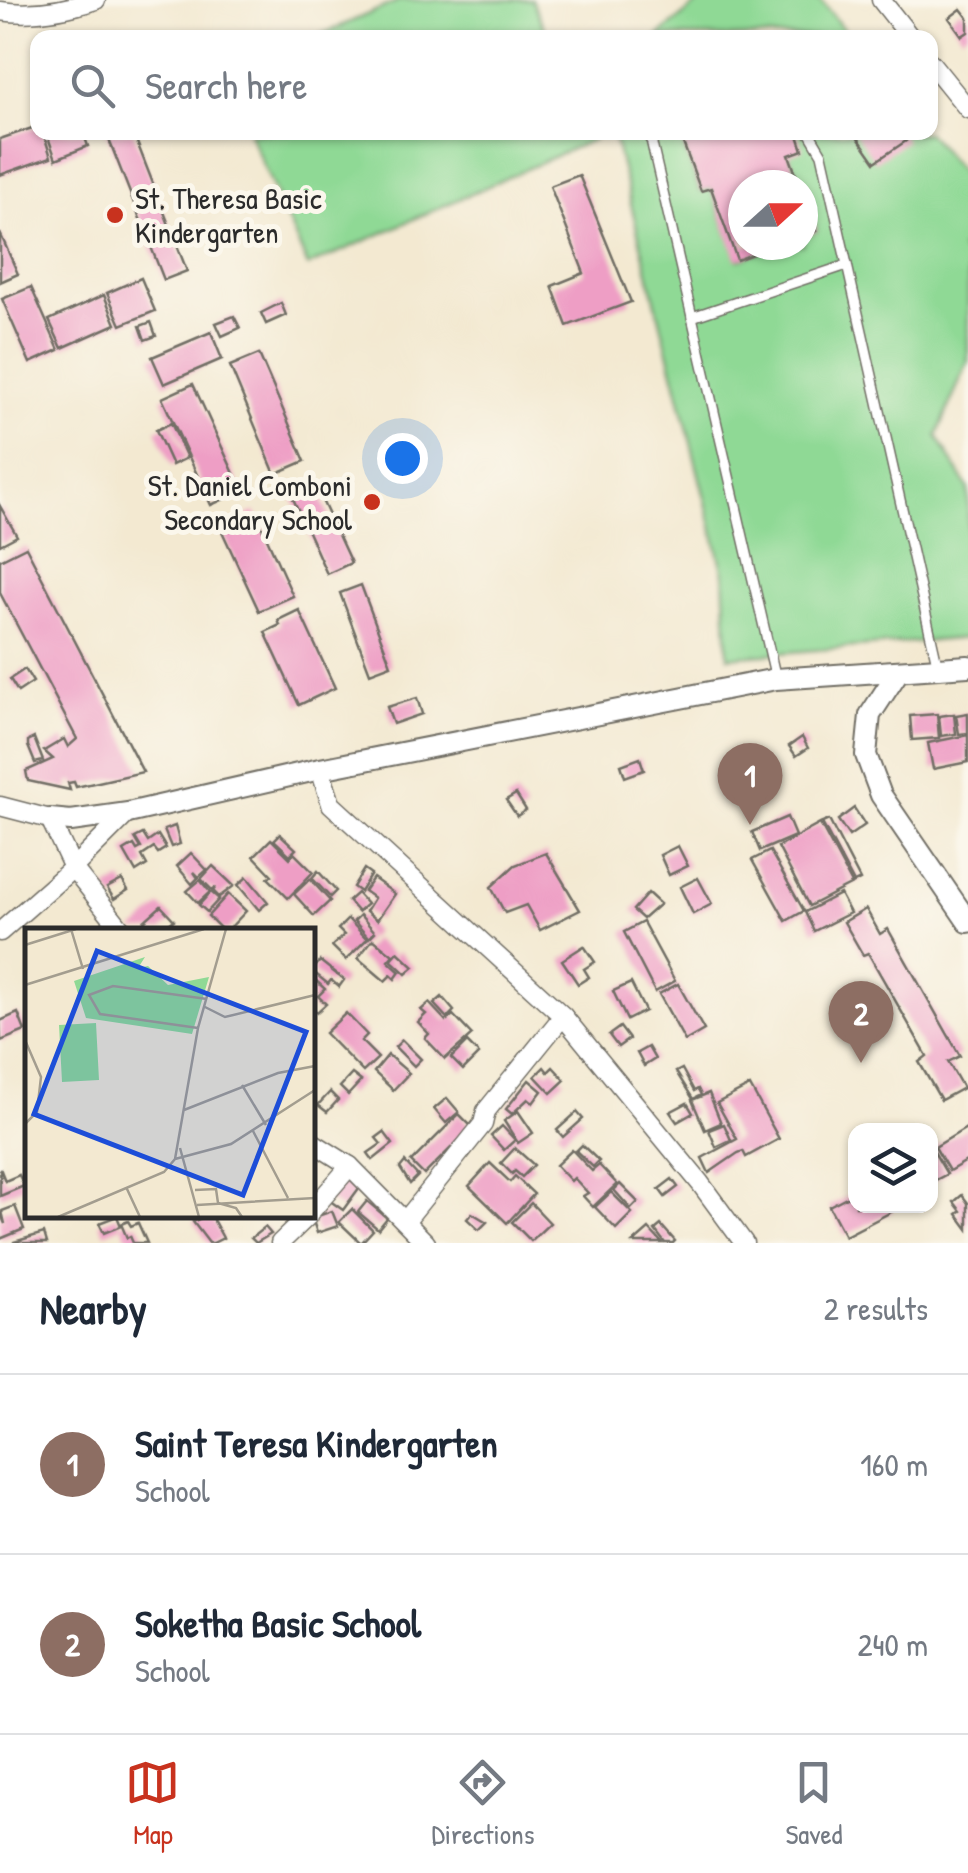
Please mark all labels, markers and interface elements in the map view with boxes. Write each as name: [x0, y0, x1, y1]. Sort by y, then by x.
search box: [30, 30, 938, 140]
icon: search: [65, 58, 120, 113]
text: Search here: [145, 59, 307, 111]
north arrow: [728, 170, 818, 260]
place label: St. Theresa Basic Kindergarten: [135, 178, 322, 252]
marker: St. Theresa Basic Kindergarten: [104, 204, 126, 226]
your location: [377, 433, 428, 484]
place label: St. Daniel Comboni Secondary School: [148, 465, 352, 539]
marker: St. Daniel Comboni Secondary School: [361, 491, 383, 513]
pin: 1: [718, 742, 782, 825]
inset map: [25, 928, 315, 1218]
pin: 2: [828, 980, 894, 1063]
map controls: [848, 1123, 938, 1213]
button: layers: [848, 1123, 938, 1213]
text: Nearby: [40, 1280, 147, 1337]
text: 2 results: [824, 1287, 928, 1330]
text: Saint Teresa Kindergarten: [135, 1417, 498, 1469]
text: 1: [67, 1443, 78, 1486]
text: 160 m: [860, 1443, 928, 1486]
text: School: [135, 1469, 210, 1512]
text: Soketha Basic School: [135, 1597, 421, 1649]
text: 2: [65, 1623, 80, 1666]
text: 240 m: [858, 1623, 928, 1666]
text: School: [135, 1649, 210, 1692]
tab: Map: [125, 1755, 180, 1853]
tab: Directions: [431, 1755, 534, 1853]
tab: Saved: [785, 1755, 843, 1853]

